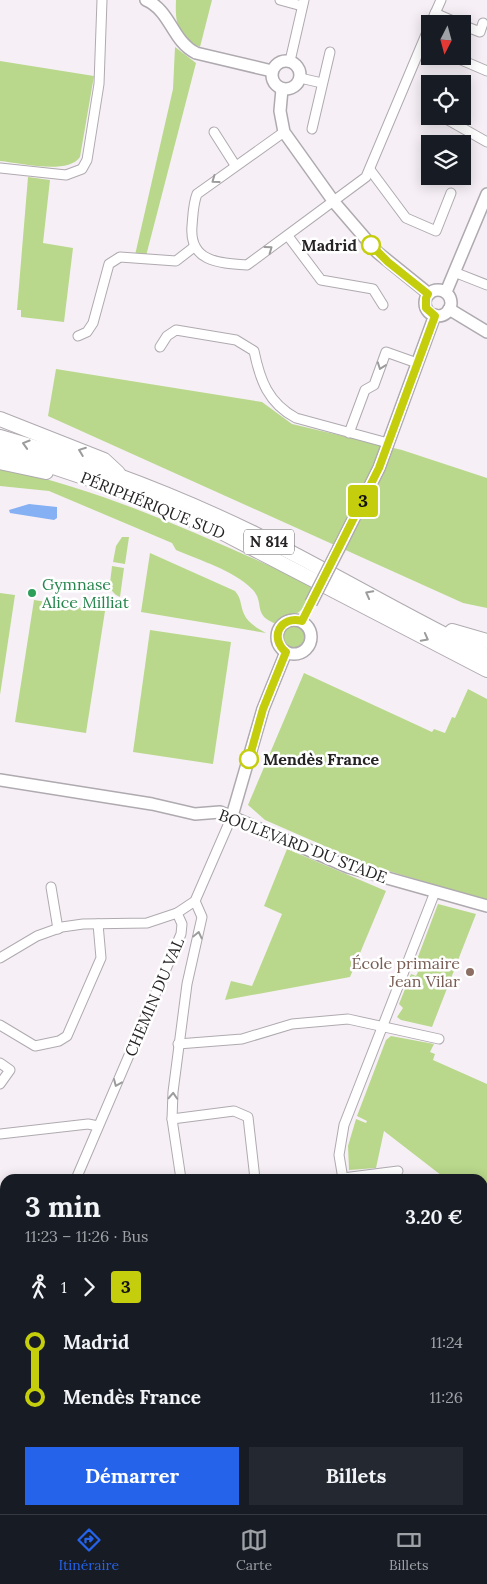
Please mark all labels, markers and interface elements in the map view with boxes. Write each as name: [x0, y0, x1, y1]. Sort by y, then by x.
north arrow: [421, 15, 471, 65]
map controls: [421, 15, 471, 185]
button: locate: [421, 75, 471, 125]
button: layers: [421, 135, 471, 185]
one-way arrow: [212, 174, 221, 182]
place label: Madrid: [301, 235, 357, 255]
marker: Madrid: [361, 235, 381, 255]
one-way arrow: [263, 246, 273, 255]
one-way arrow: [377, 361, 387, 370]
one-way arrow: [22, 440, 31, 450]
one-way arrow: [78, 447, 87, 457]
street label: PÉRIPHÉRIQUE SUD: [78, 467, 228, 543]
line badge: 3: [347, 485, 379, 517]
text: 3: [358, 489, 368, 512]
road number: N 814: [244, 530, 294, 554]
place label: Gymnase Alice Milliat: [41, 574, 130, 612]
marker: Gymnase Alice Milliat: [26, 587, 38, 599]
one-way arrow: [365, 591, 374, 601]
one-way arrow: [420, 632, 429, 642]
marker: Mendès France: [239, 749, 259, 769]
place label: Mendès France: [263, 749, 379, 769]
street label: BOULEVARD DU STADE: [216, 805, 390, 887]
one-way arrow: [192, 931, 203, 940]
street label: CHEMIN DU VAL: [120, 935, 188, 1059]
place label: École primaire Jean Vilar: [352, 953, 460, 991]
marker: École primaire Jean Vilar: [464, 966, 476, 978]
one-way arrow: [113, 1078, 124, 1087]
one-way arrow: [168, 1091, 179, 1099]
text: 3 min: [25, 1189, 101, 1225]
text: 3.20 €: [405, 1205, 463, 1229]
text: 11:23 – 11:26 · Bus: [25, 1226, 148, 1246]
icon: walk: [25, 1273, 53, 1301]
icon: forward: [75, 1273, 103, 1301]
text: 3: [121, 1275, 131, 1298]
text: 1: [61, 1277, 67, 1297]
text: Madrid: [63, 1330, 129, 1354]
text: 11:24: [430, 1332, 463, 1352]
text: Mendès France: [63, 1385, 201, 1409]
text: 11:26: [430, 1387, 463, 1407]
button: Démarrer: [25, 1447, 239, 1505]
button: Billets: [249, 1447, 463, 1505]
tab: Itinéraire: [58, 1526, 119, 1574]
tab: Carte: [236, 1526, 272, 1574]
tab: Billets: [389, 1526, 429, 1574]

